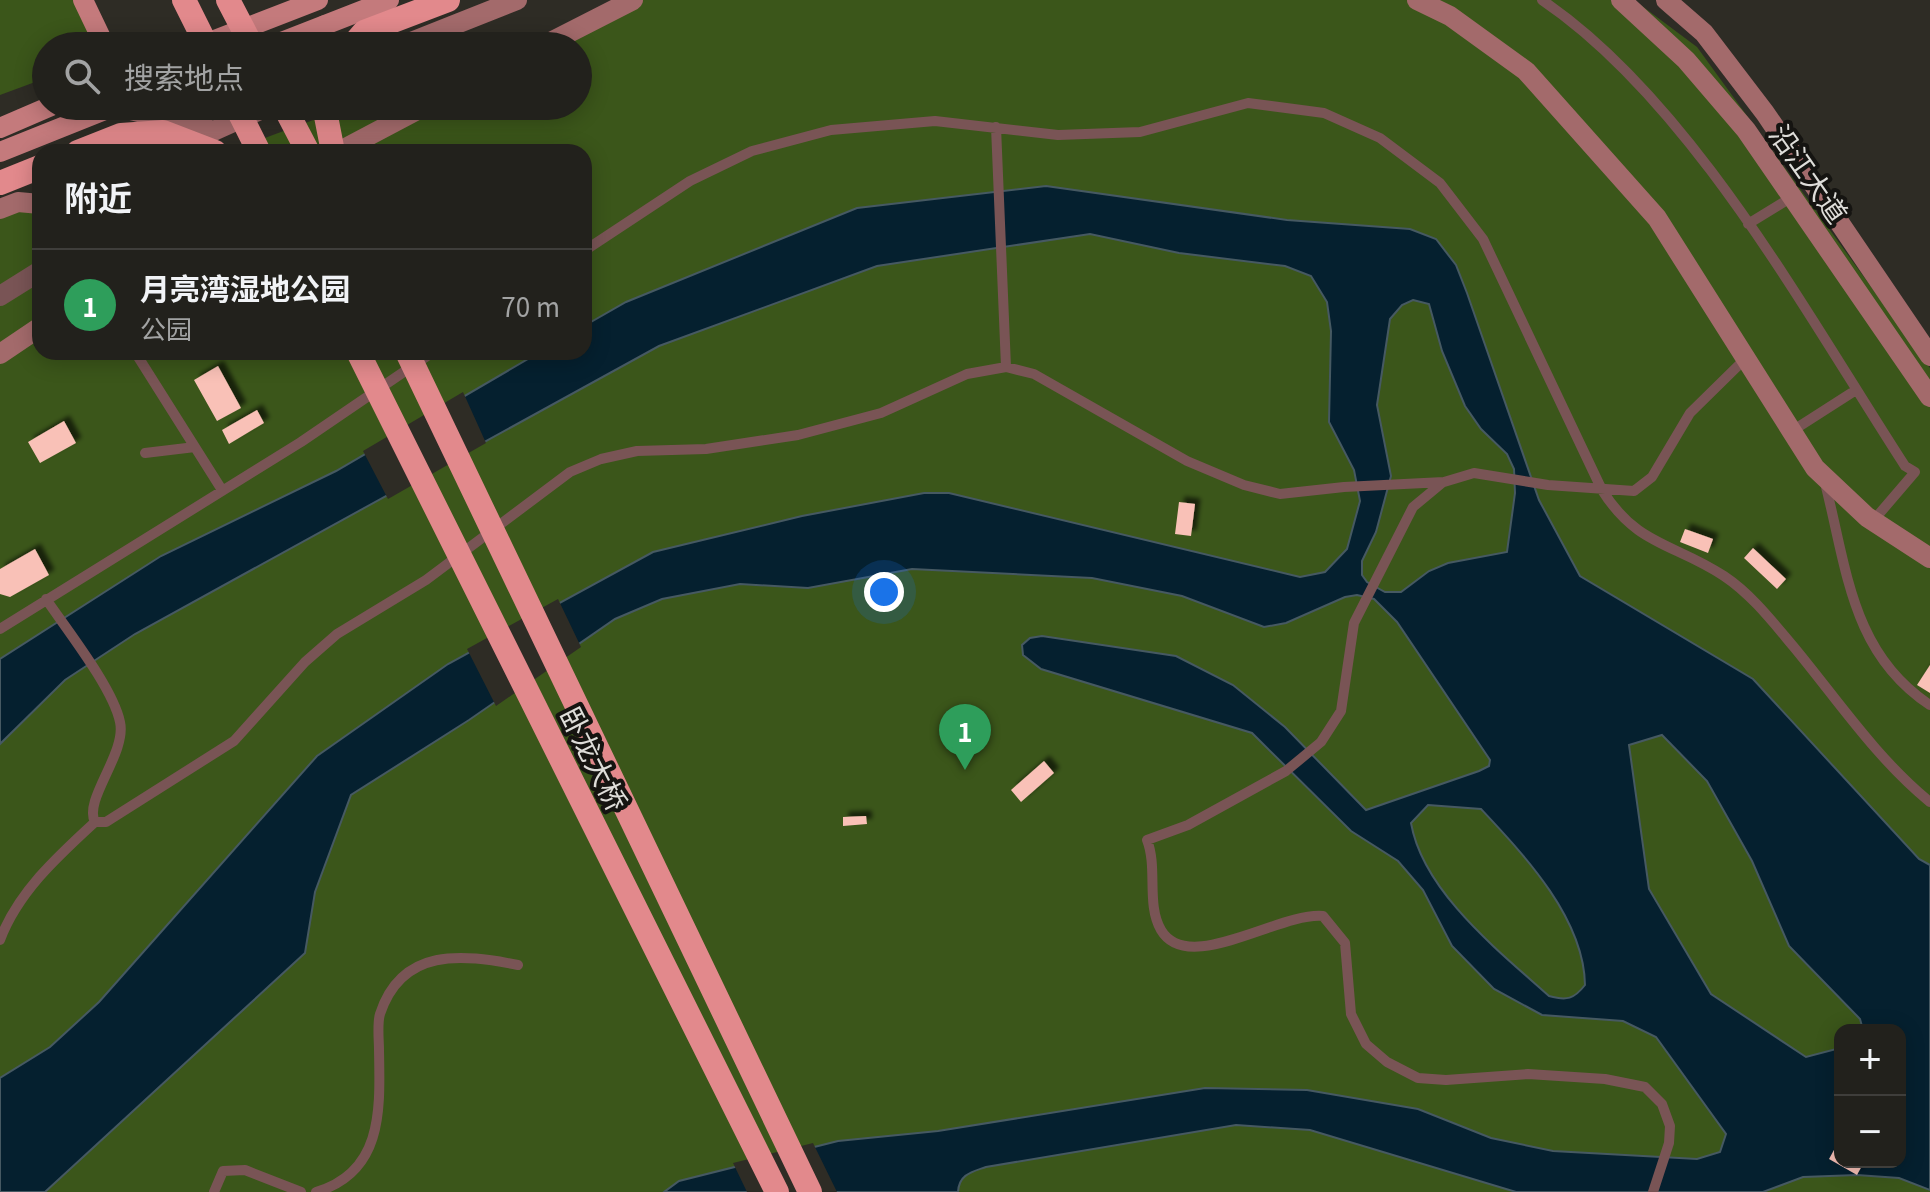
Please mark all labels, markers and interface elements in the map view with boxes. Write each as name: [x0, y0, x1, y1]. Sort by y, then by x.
search box: [32, 32, 592, 120]
icon: search: [60, 54, 104, 98]
text: 搜索地点: [124, 54, 244, 98]
street label: 沿江大道: [1761, 116, 1859, 230]
text: 附近: [64, 172, 132, 221]
text: 月亮湾湿地公园: [140, 265, 350, 309]
text: 1: [82, 287, 98, 324]
text: 70 m: [501, 287, 560, 324]
text: 公园: [140, 309, 192, 346]
your location: [864, 572, 904, 612]
street label: 卧龙大桥: [552, 699, 638, 817]
pin: 1: [939, 704, 991, 770]
map controls: [1834, 1024, 1906, 1168]
button: +: [1834, 1024, 1906, 1096]
button: −: [1834, 1096, 1906, 1168]

